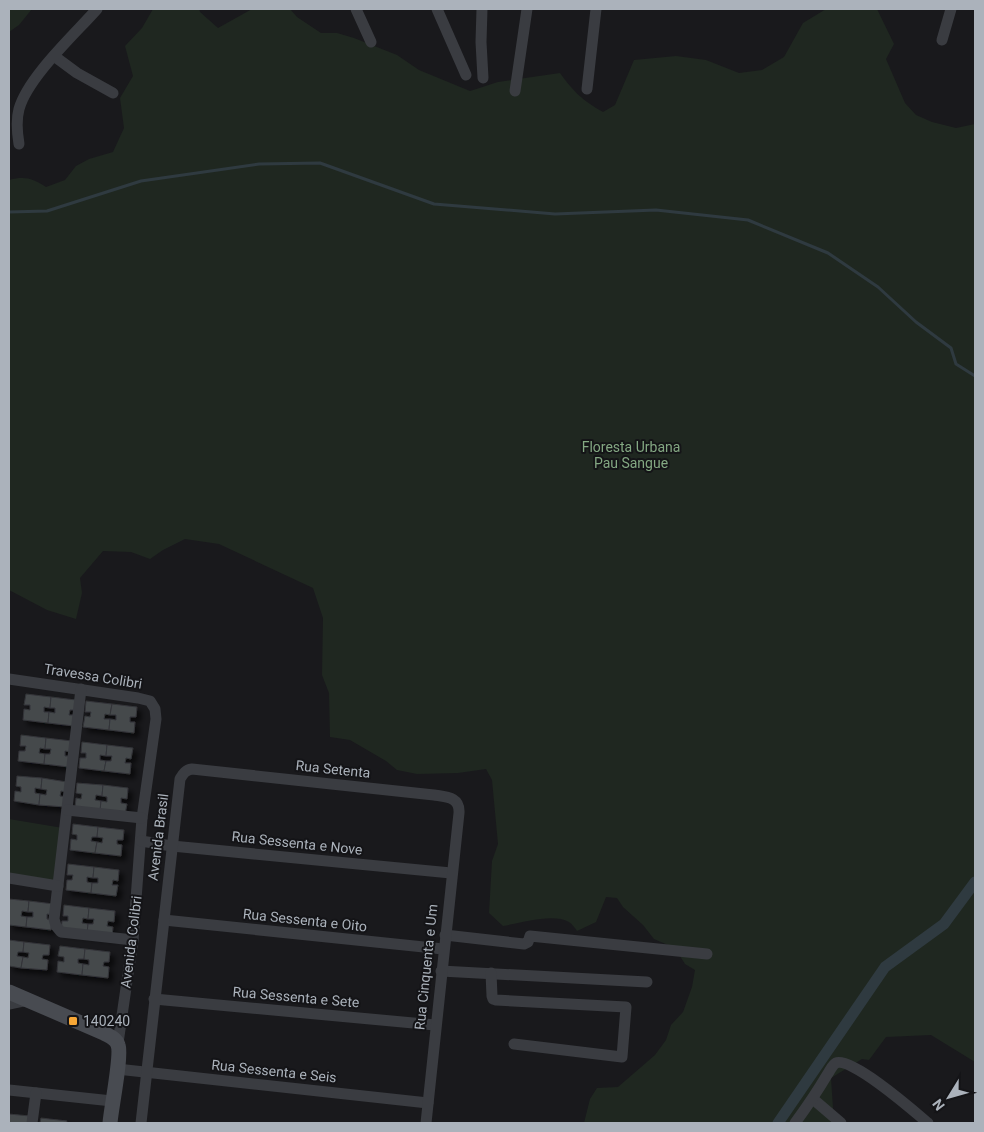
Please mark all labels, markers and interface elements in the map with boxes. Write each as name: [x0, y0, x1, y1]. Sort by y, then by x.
park label: Floresta Urbana Pau Sangue: [582, 439, 680, 471]
street label: Travessa Colibri: [43, 660, 143, 692]
street label: Rua Setenta: [295, 757, 371, 781]
street label: Avenida Brasil: [145, 792, 171, 882]
street label: Rua Sessenta e Nove: [231, 828, 363, 858]
street label: Avenida Colibri: [117, 895, 145, 989]
street label: Rua Cinquenta e Um: [411, 903, 441, 1031]
street label: Rua Sessenta e Oito: [242, 906, 368, 934]
street label: Rua Sessenta e Sete: [232, 983, 360, 1011]
place label: 140240: [83, 1013, 130, 1029]
marker: 140240: [67, 1015, 79, 1027]
street label: Rua Sessenta e Seis: [211, 1056, 337, 1086]
north arrow: [924, 1072, 974, 1122]
text: N: [929, 1096, 948, 1114]

